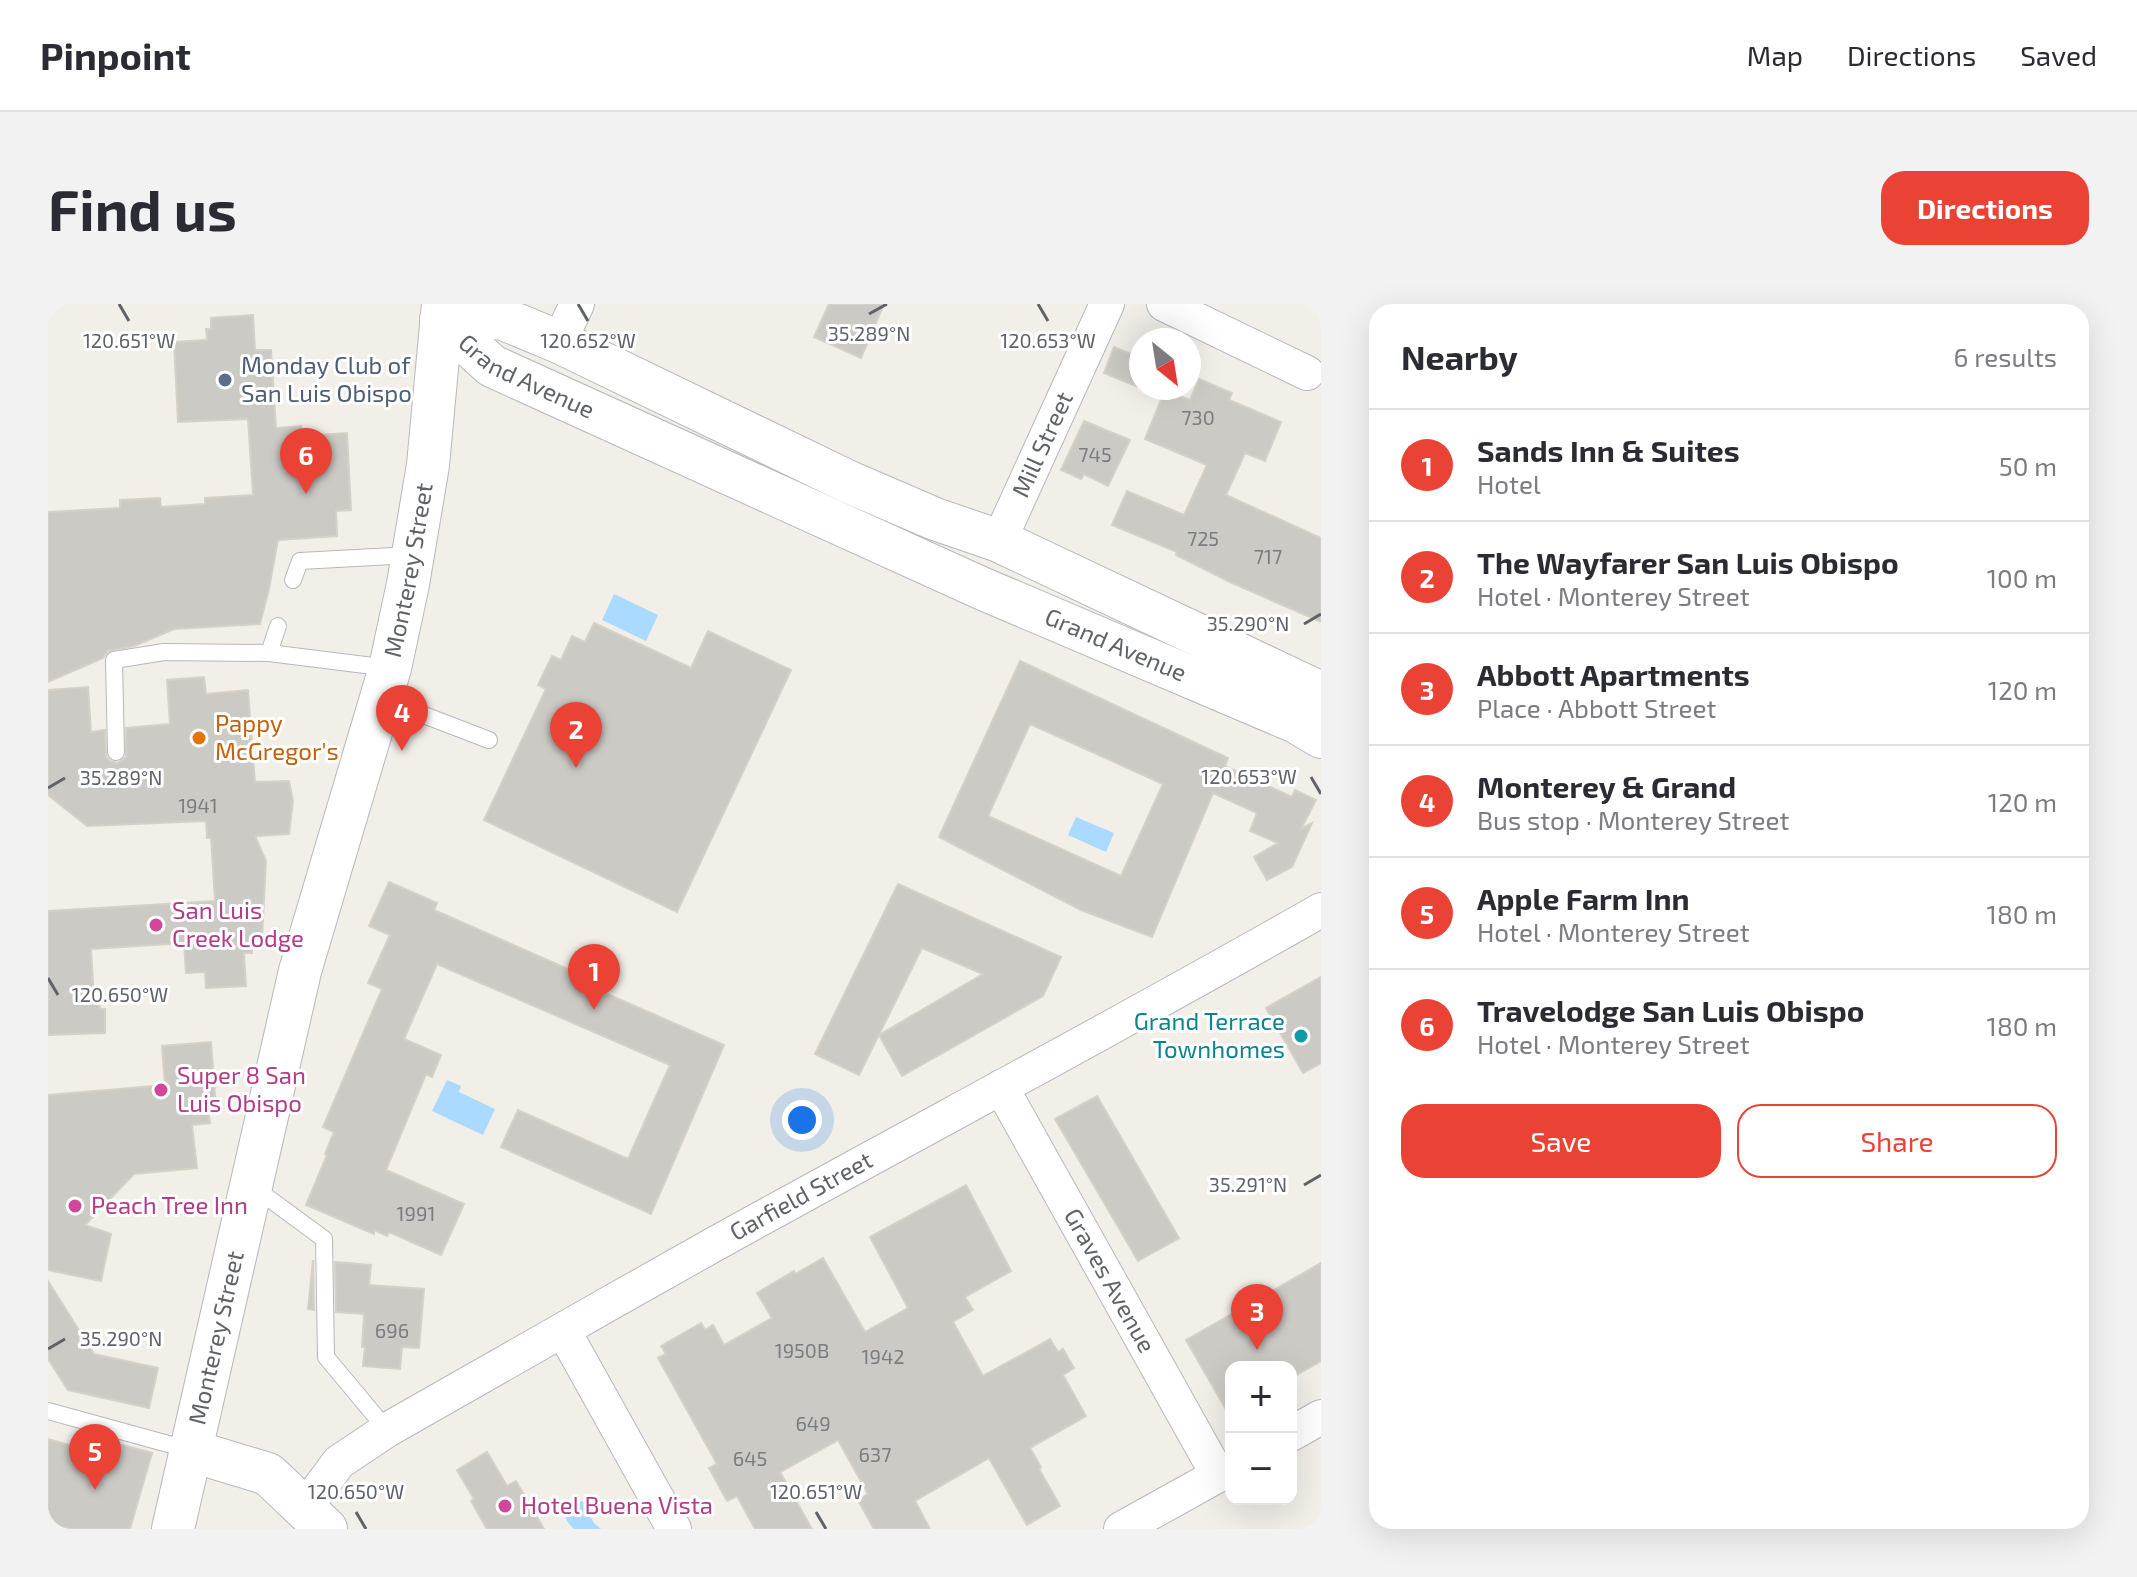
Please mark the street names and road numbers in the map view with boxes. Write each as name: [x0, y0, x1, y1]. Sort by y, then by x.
street label: Grand Avenue: [454, 327, 599, 424]
street label: Mill Street: [1005, 387, 1078, 501]
street label: Monterey Street: [377, 480, 438, 660]
street label: Grand Avenue: [1041, 601, 1191, 687]
street label: Garfield Street: [724, 1144, 877, 1246]
street label: Graves Avenue: [1059, 1203, 1163, 1357]
street label: Monterey Street: [181, 1248, 249, 1427]

